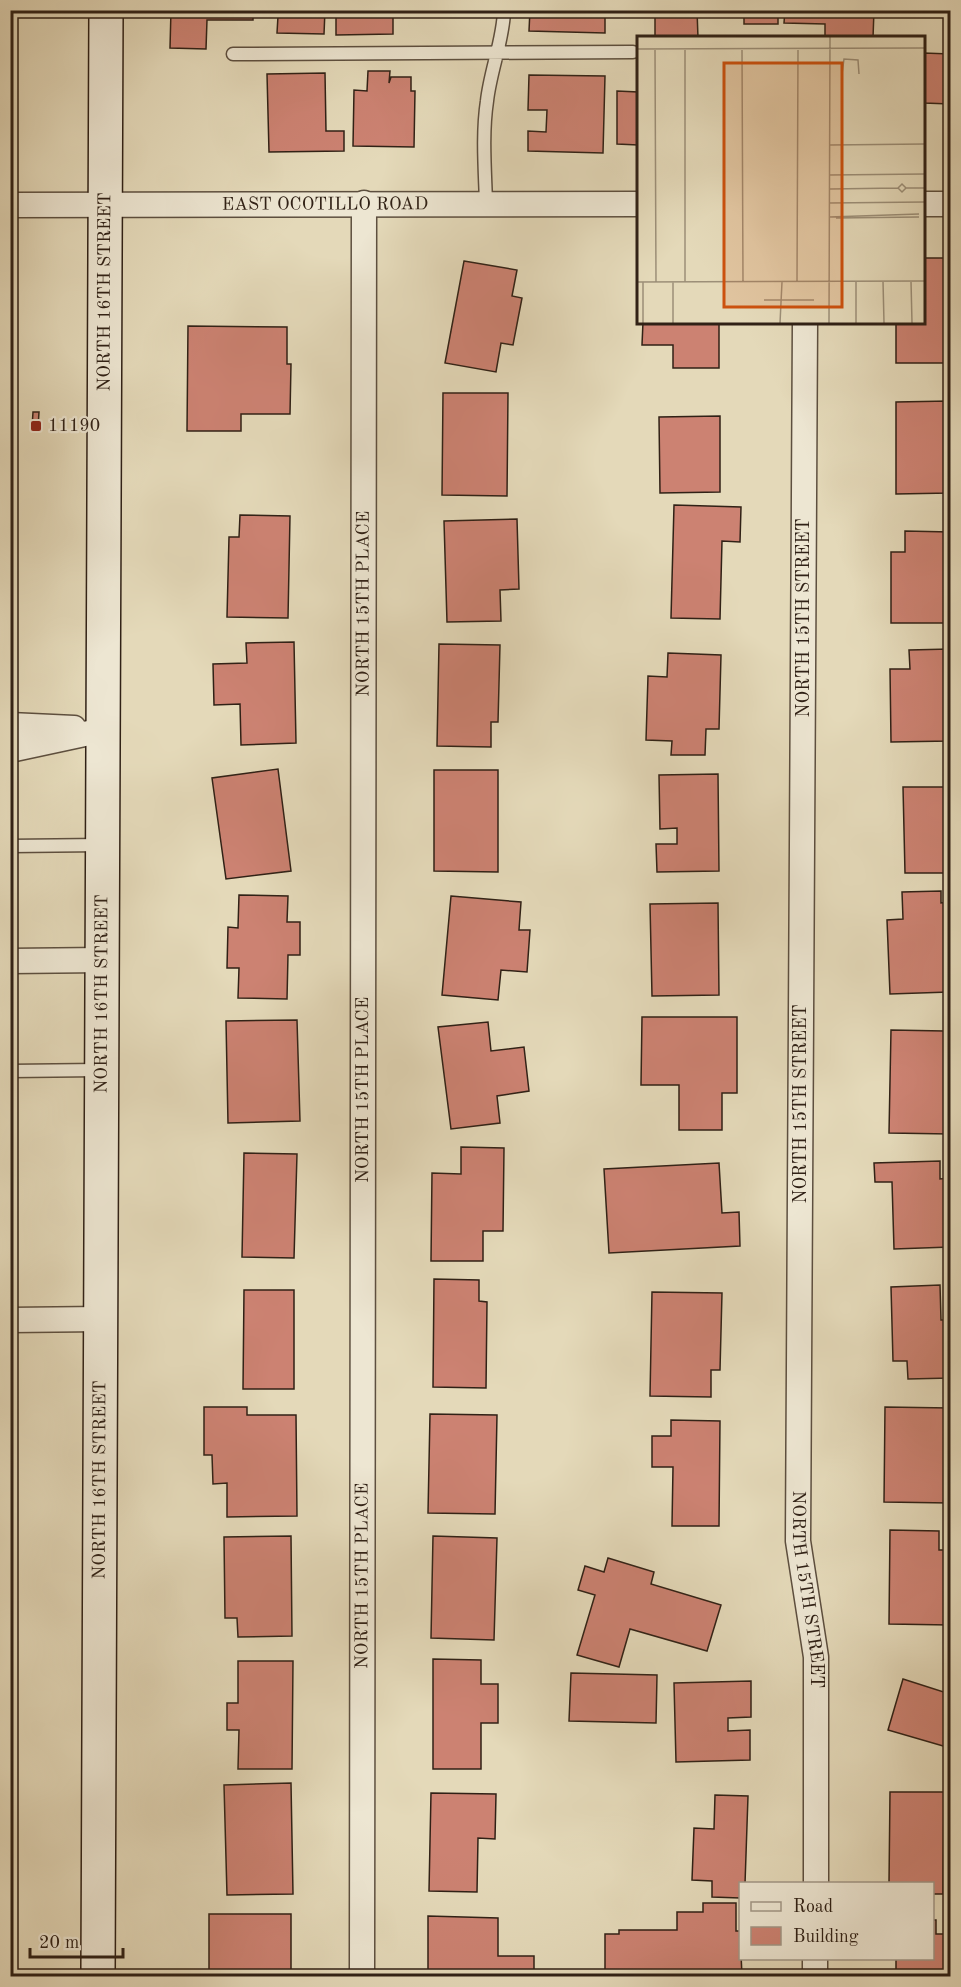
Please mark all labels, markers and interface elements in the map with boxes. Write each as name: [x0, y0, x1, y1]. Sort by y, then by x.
inset map: [637, 36, 925, 324]
street label: NORTH 16TH STREET: [95, 192, 114, 392]
street label: EAST OCOTILLO ROAD: [222, 195, 428, 214]
place label: 11190: [48, 417, 100, 435]
marker: 11190: [29, 419, 43, 433]
street label: NORTH 15TH PLACE: [354, 511, 373, 697]
street label: NORTH 15TH STREET: [795, 519, 813, 717]
street label: NORTH 16TH STREET: [93, 894, 111, 1094]
street label: NORTH 15TH PLACE: [354, 997, 372, 1183]
street label: NORTH 15TH STREET: [792, 1005, 810, 1203]
street label: NORTH 16TH STREET: [91, 1380, 109, 1580]
street label: NORTH 15TH PLACE: [353, 1483, 372, 1669]
street label: NORTH 15TH STREET: [789, 1490, 826, 1688]
legend: [739, 1882, 934, 1960]
text: Road: [793, 1898, 833, 1916]
scale bar: [30, 1921, 123, 1959]
text: Building: [793, 1928, 859, 1946]
text: 20 m: [39, 1934, 79, 1952]

